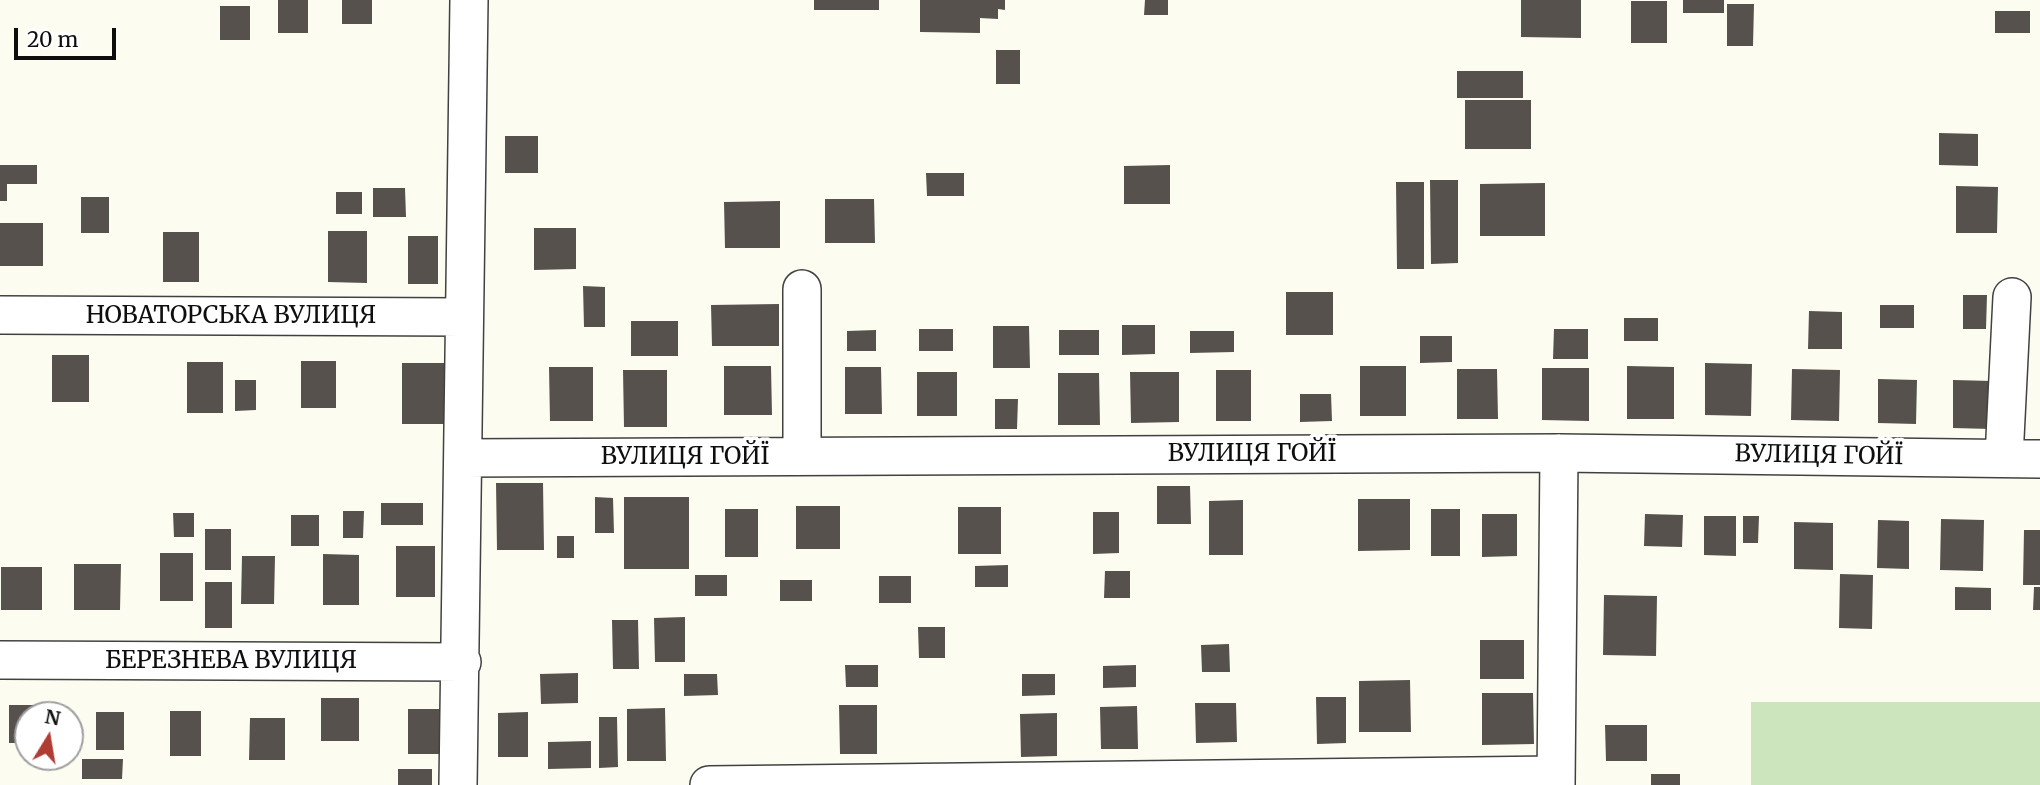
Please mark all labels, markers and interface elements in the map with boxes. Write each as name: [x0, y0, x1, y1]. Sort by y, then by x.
scale bar: [18, 14, 119, 58]
text: 20 m: [27, 26, 78, 53]
street label: НОВАТОРСЬКА ВУЛИЦЯ: [86, 302, 376, 330]
street label: ВУЛИЦЯ ГОЙЇ: [1168, 440, 1336, 468]
street label: ВУЛИЦЯ ГОЙЇ: [1734, 440, 1904, 472]
street label: ВУЛИЦЯ ГОЙЇ: [601, 443, 769, 471]
street label: БЕРЕЗНЕВА ВУЛИЦЯ: [105, 647, 357, 675]
north arrow: [14, 701, 84, 771]
text: N: [43, 704, 62, 731]

